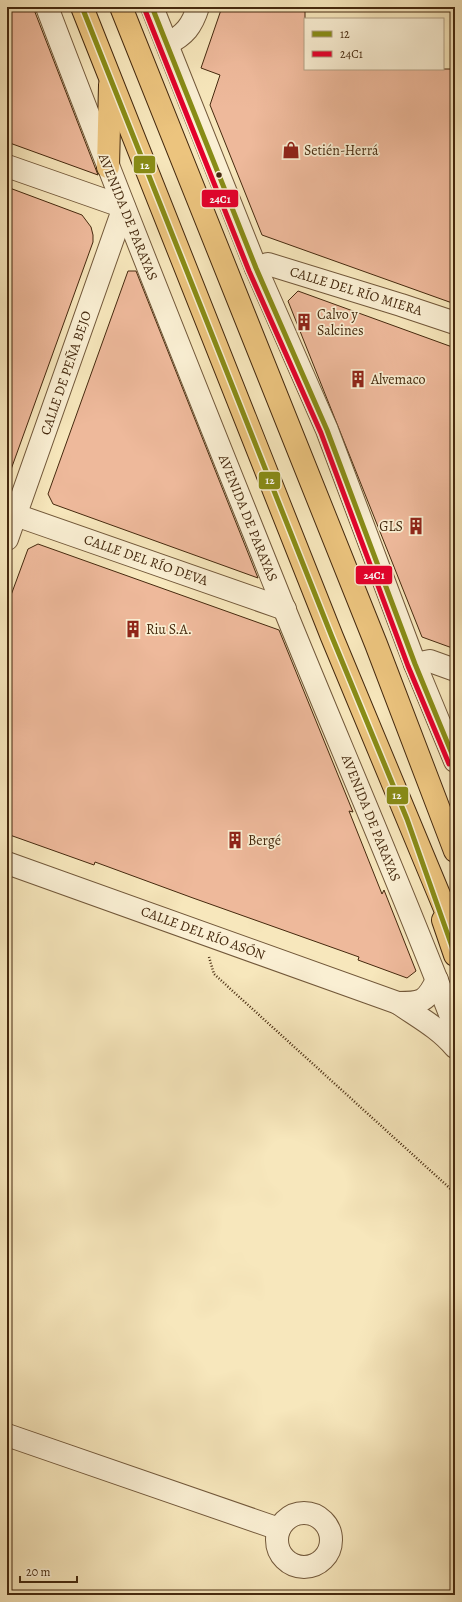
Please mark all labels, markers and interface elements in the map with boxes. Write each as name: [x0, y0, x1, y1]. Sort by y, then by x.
legend: [304, 18, 444, 70]
text: 12: [340, 26, 350, 42]
text: 24C1: [340, 46, 363, 62]
shop icon: Setién-Herrá: [281, 140, 301, 160]
place label: Setién-Herrá: [304, 141, 379, 160]
street label: AVENIDA DE PARAYAS: [93, 150, 162, 283]
line badge: 12: [133, 155, 156, 174]
text: 12: [140, 158, 150, 173]
unlabelled marker: [214, 170, 224, 180]
line badge: 24C1: [201, 189, 239, 208]
text: 24C1: [209, 192, 231, 207]
street label: CALLE DEL RÍO MIERA: [287, 262, 425, 320]
place label: Calvo y Salcines: [317, 305, 364, 340]
street label: CALLE DE PEÑA BEJO: [36, 308, 96, 438]
building icon: Calvo y Salcines: [294, 312, 314, 332]
building icon: Alvemaco: [348, 369, 368, 389]
place label: Alvemaco: [370, 370, 425, 389]
street label: AVENIDA DE PARAYAS: [213, 451, 282, 584]
line badge: 12: [258, 471, 281, 490]
text: 12: [265, 473, 275, 488]
building icon: GLS: [406, 516, 426, 536]
place label: GLS: [379, 517, 403, 536]
street label: CALLE DEL RÍO DEVA: [81, 530, 211, 590]
line badge: 24C1: [355, 565, 393, 585]
text: 24C1: [363, 568, 385, 583]
building icon: Riu S.A.: [123, 619, 143, 639]
place label: Riu S.A.: [146, 620, 192, 639]
street label: AVENIDA DE PARAYAS: [336, 751, 405, 884]
line badge: 12: [386, 786, 409, 805]
text: 12: [392, 788, 402, 803]
building icon: Bergé: [225, 830, 245, 850]
place label: Bergé: [248, 831, 281, 850]
street label: CALLE DEL RÍO ASÓN: [138, 902, 268, 964]
scale bar: [20, 1558, 77, 1584]
text: 20 m: [26, 1564, 50, 1580]

